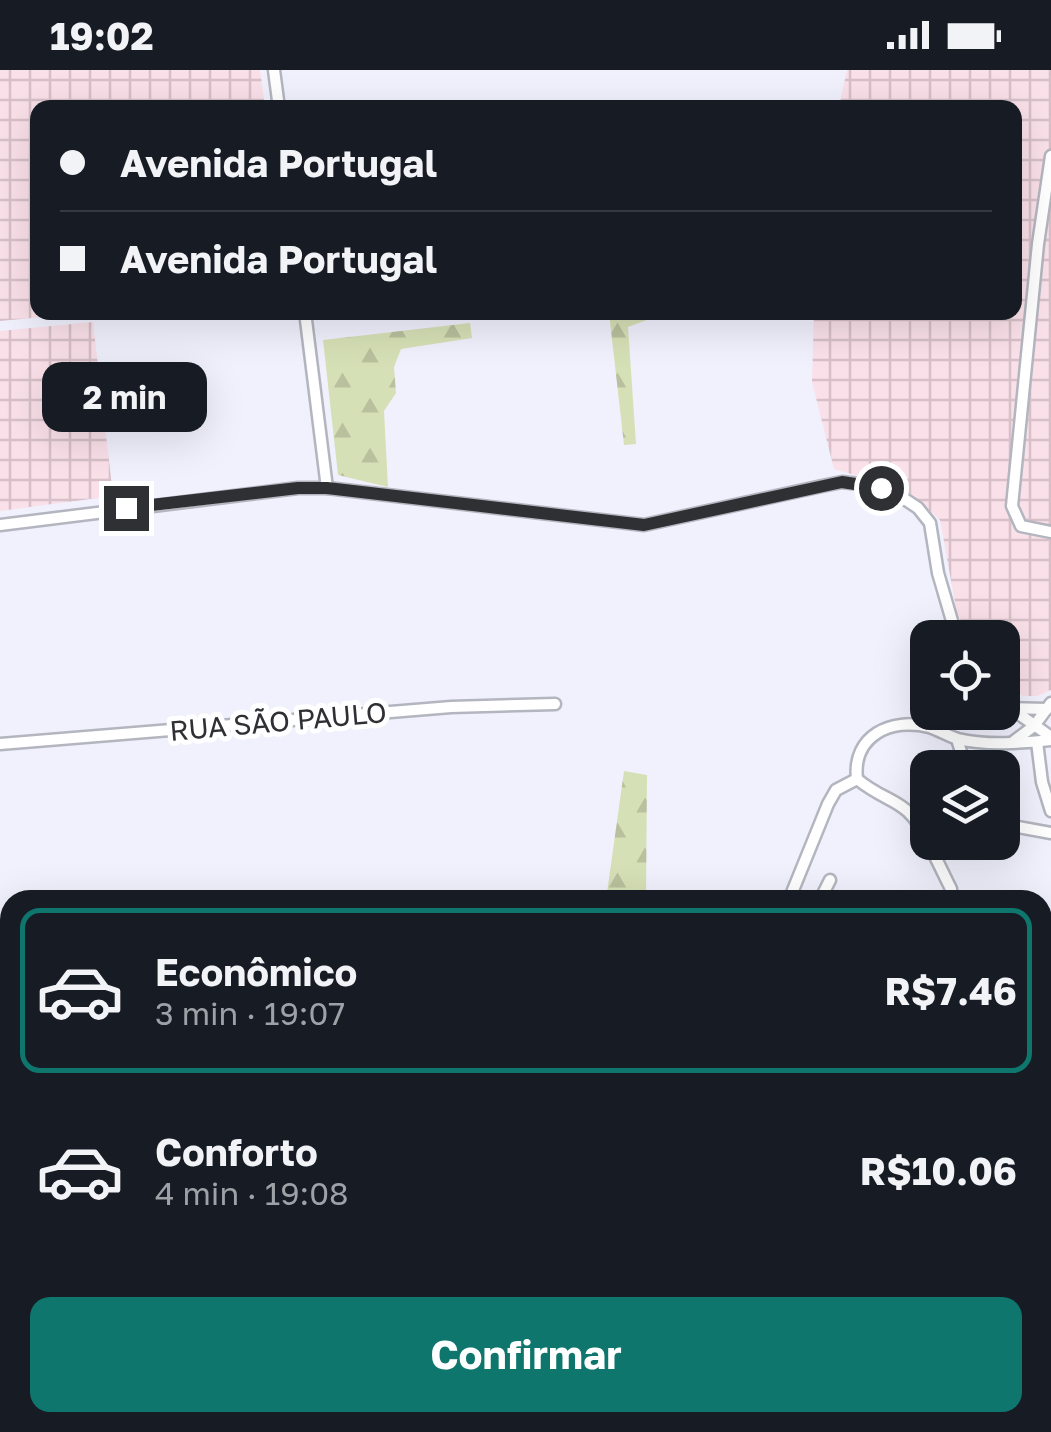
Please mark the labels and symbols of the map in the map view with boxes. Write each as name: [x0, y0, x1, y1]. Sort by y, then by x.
callout: 2 min: [44, 363, 208, 433]
route start: [859, 466, 904, 511]
route end: [104, 486, 149, 531]
street label: RUA SÃO PAULO: [168, 695, 388, 747]

